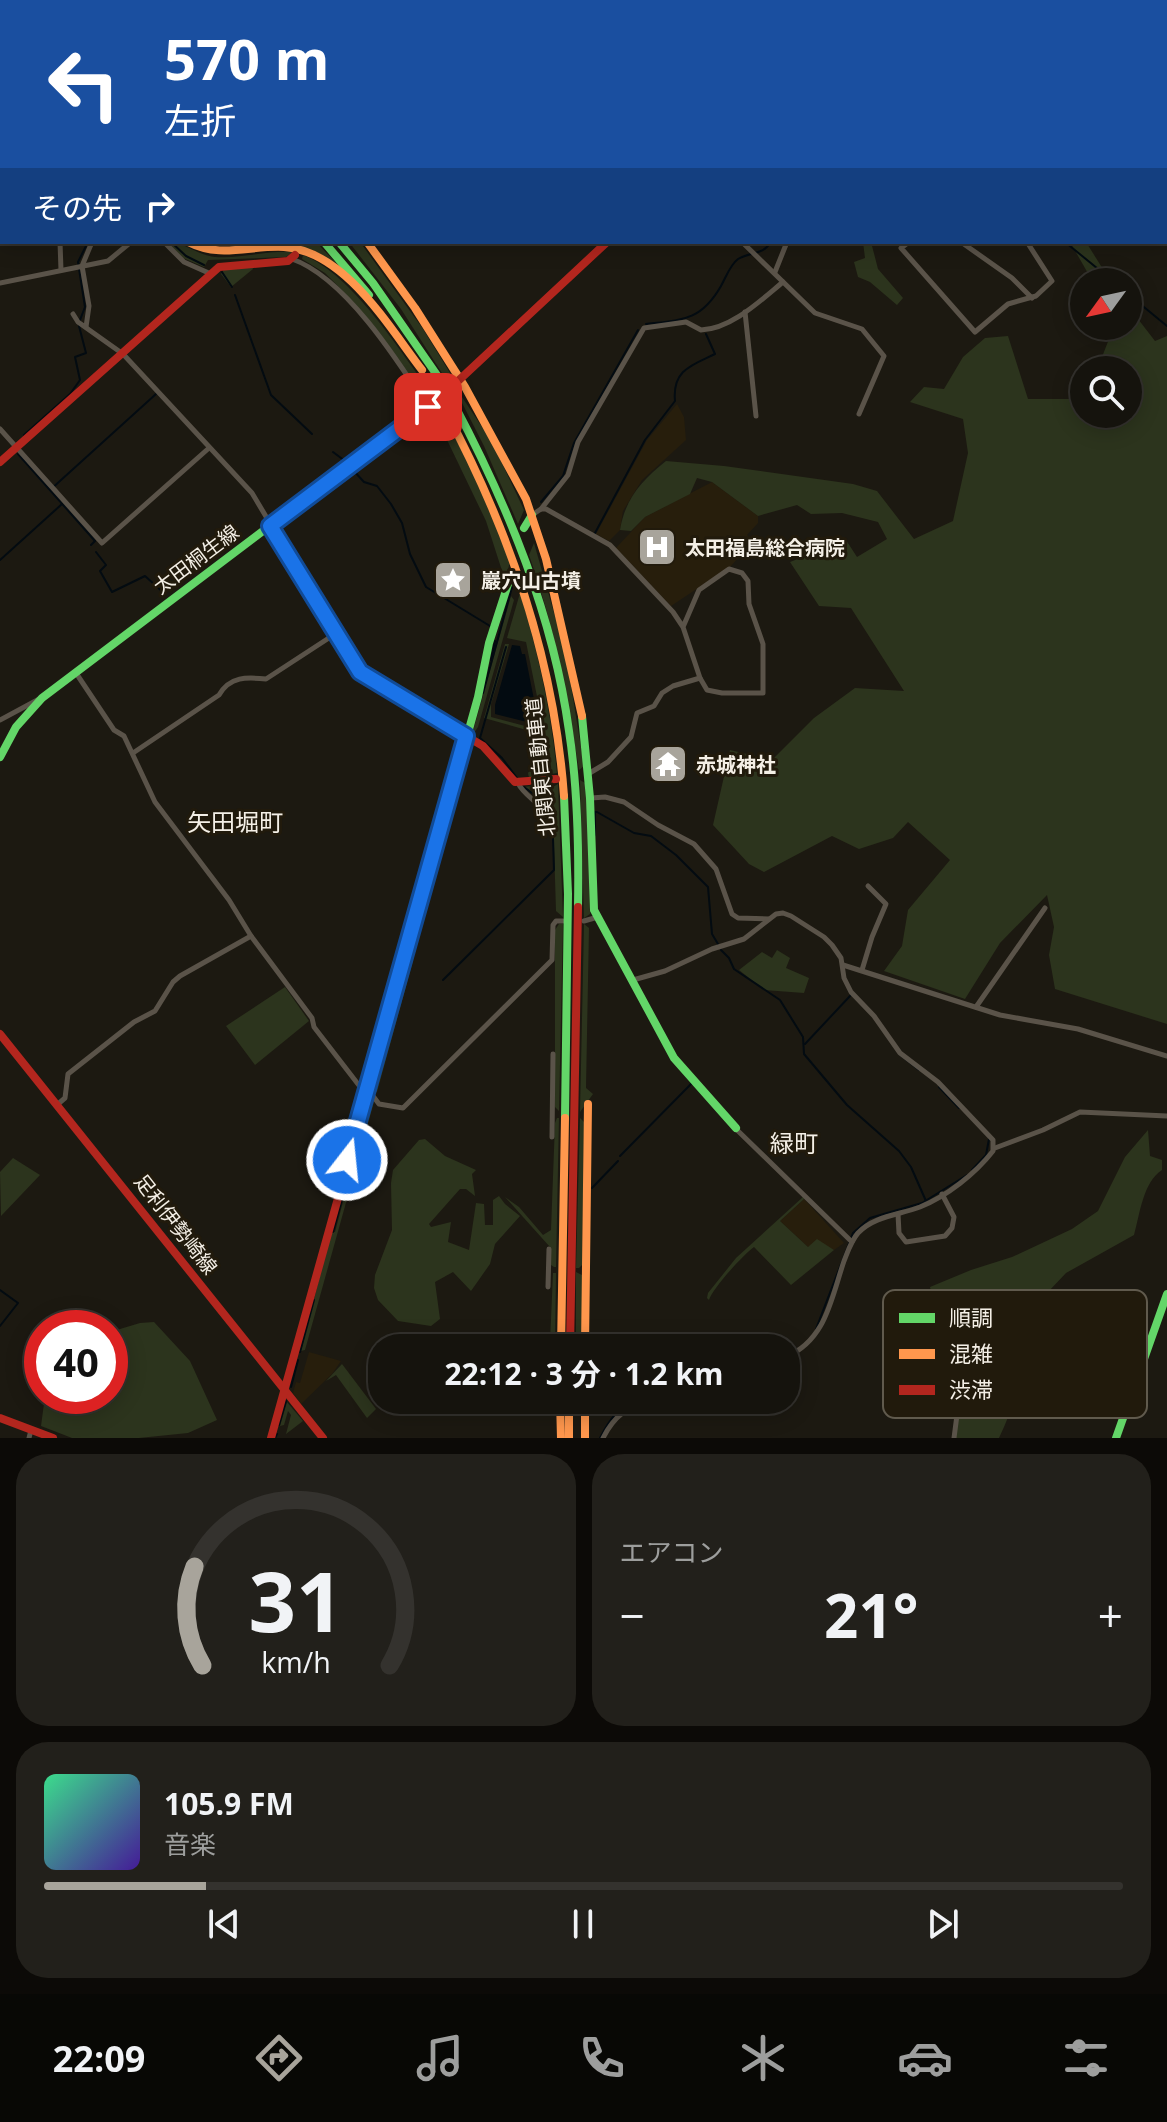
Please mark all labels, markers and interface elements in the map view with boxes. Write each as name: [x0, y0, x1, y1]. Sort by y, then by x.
text: 570 m: [164, 20, 330, 96]
icon: left: [32, 32, 136, 136]
text: 左折: [164, 96, 236, 145]
icon: right: [138, 184, 182, 228]
text: その先: [32, 187, 122, 228]
north arrow: [1070, 268, 1142, 340]
map controls: [1070, 268, 1142, 428]
button: search: [1070, 356, 1142, 428]
pin: [394, 373, 462, 441]
icon: arrive: [406, 385, 450, 429]
street label: 太田桐生線: [148, 518, 244, 600]
hospital icon: 太田福島総合病院: [636, 526, 678, 568]
place label: 太田福島総合病院: [685, 534, 845, 561]
place icon: 巖穴山古墳: [432, 559, 474, 601]
place label: 巖穴山古墳: [481, 567, 581, 594]
street label: 北関東自動車道: [519, 696, 561, 838]
temple icon: 赤城神社: [647, 743, 689, 785]
place label: 赤城神社: [696, 751, 776, 778]
district label: 矢田堀町: [187, 805, 283, 838]
position arrow: [305, 1118, 389, 1202]
district label: 緑町: [770, 1126, 818, 1159]
street label: 足利伊勢崎線: [128, 1168, 224, 1280]
legend: [883, 1290, 1147, 1418]
text: 順調: [949, 1302, 993, 1332]
speed limit sign: 40: [24, 1310, 128, 1414]
text: 混雑: [949, 1338, 993, 1368]
text: 22:12 · 3 分 · 1.2 km: [444, 1353, 724, 1394]
text: 渋滞: [949, 1374, 993, 1404]
text: エアコン: [620, 1534, 724, 1570]
text: 31: [248, 1543, 343, 1656]
text: 21°: [824, 1574, 918, 1656]
text: −: [620, 1585, 645, 1645]
text: +: [1098, 1585, 1123, 1645]
text: km/h: [261, 1642, 330, 1681]
text: 105.9 FM: [164, 1783, 294, 1824]
text: 音楽: [164, 1826, 216, 1862]
icon: previous: [202, 1902, 246, 1946]
icon: pause: [561, 1902, 605, 1946]
icon: next: [921, 1902, 965, 1946]
icon: directions: [251, 2030, 307, 2086]
icon: music: [412, 2030, 468, 2086]
icon: phone: [574, 2030, 630, 2086]
icon: climate: [735, 2030, 791, 2086]
icon: car: [897, 2030, 953, 2086]
icon: filters: [1058, 2030, 1114, 2086]
text: 22:09: [53, 2034, 145, 2083]

